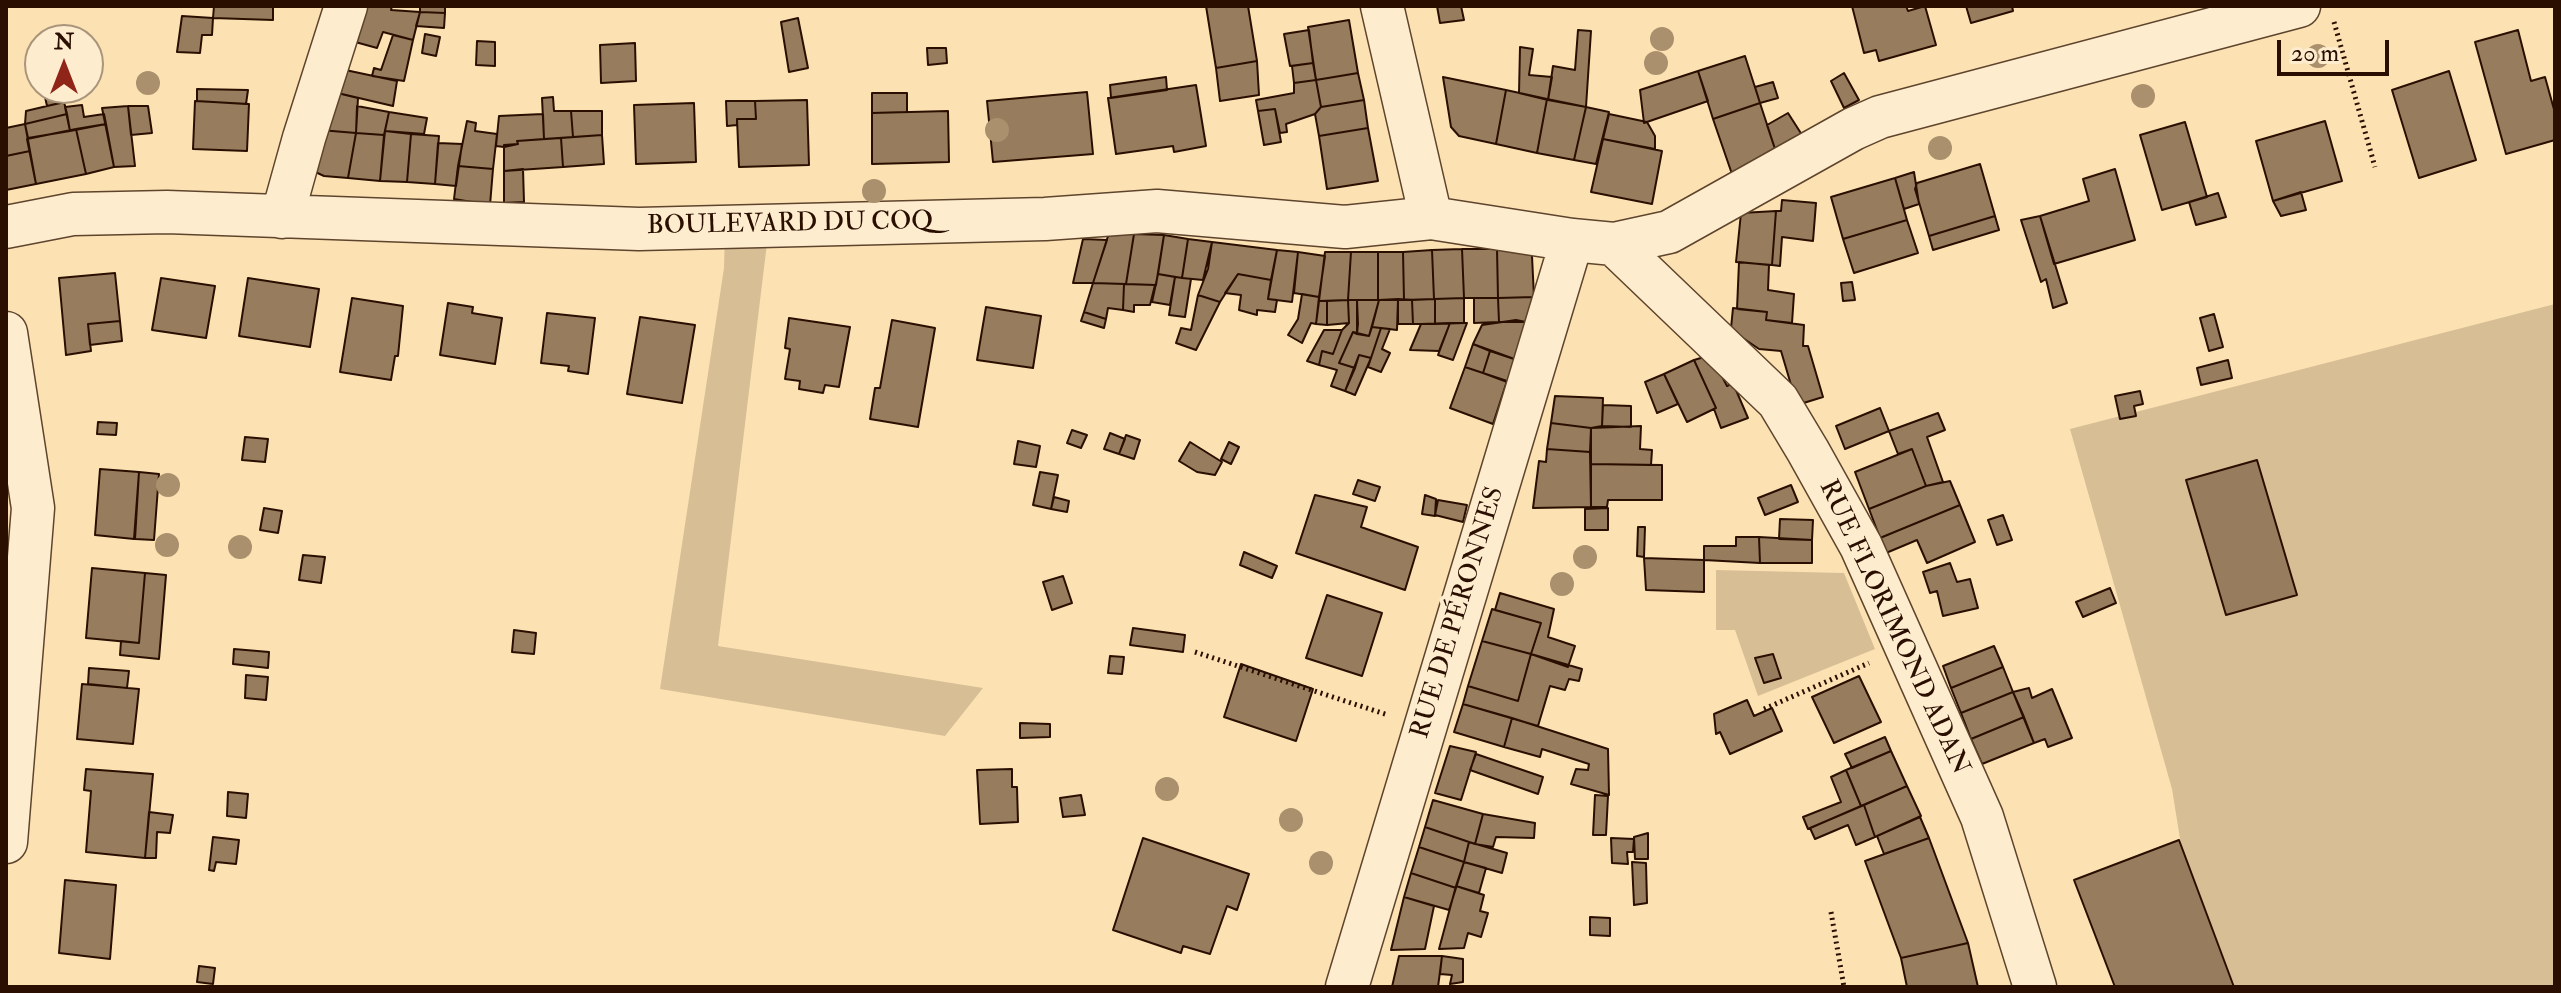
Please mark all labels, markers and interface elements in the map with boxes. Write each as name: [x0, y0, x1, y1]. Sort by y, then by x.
north arrow: [24, 24, 104, 104]
scale bar: [2281, 24, 2393, 74]
text: N: [54, 28, 74, 56]
text: 20 m: [2291, 38, 2339, 69]
street label: BOULEVARD DU COQ: [647, 207, 933, 243]
street label: RUE FLORIMOND ADAN: [1811, 476, 1975, 780]
street label: RUE DE PÉRONNES: [1406, 483, 1512, 743]

